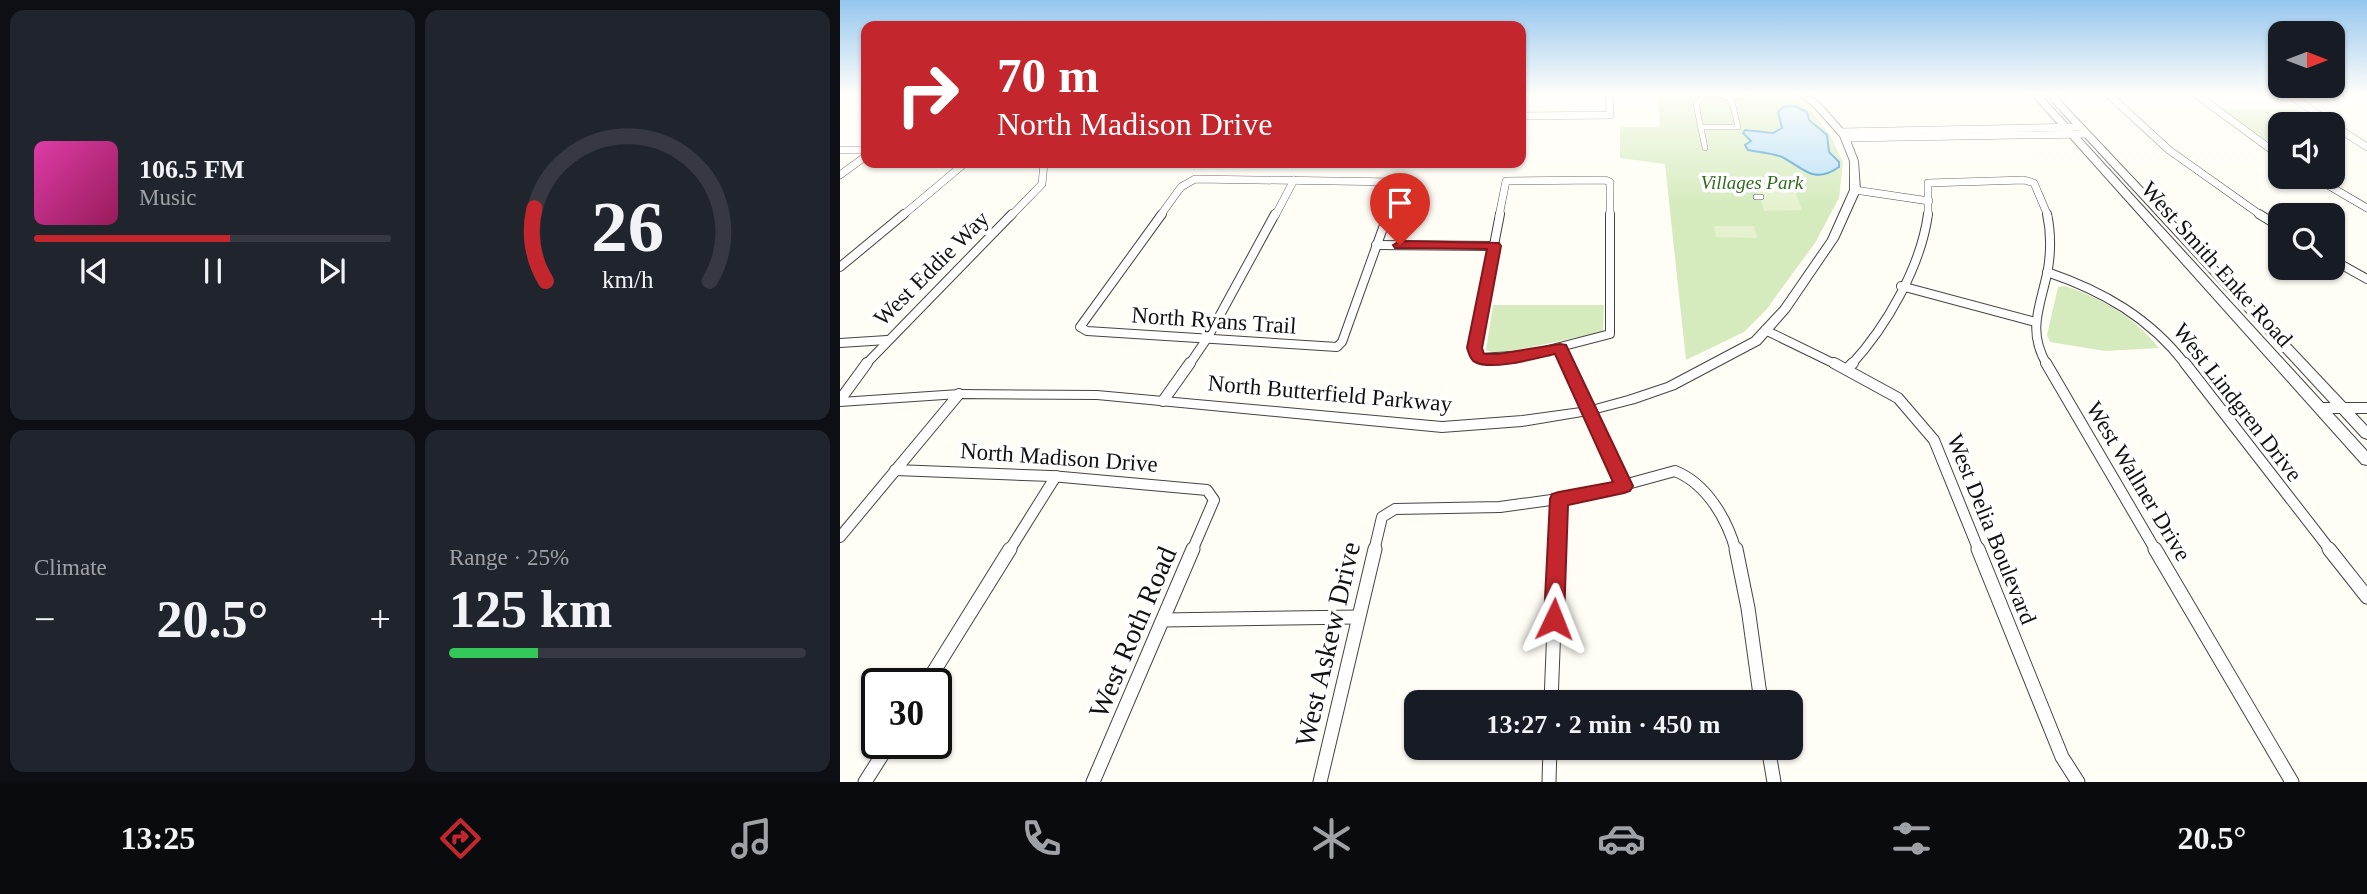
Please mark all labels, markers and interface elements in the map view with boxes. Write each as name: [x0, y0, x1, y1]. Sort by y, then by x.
north arrow: [2268, 21, 2345, 98]
map controls: [2268, 21, 2345, 280]
text: 70 m: [997, 48, 1099, 103]
icon: right: [882, 49, 973, 140]
text: North Madison Drive: [997, 106, 1273, 142]
button: sound: [2268, 112, 2345, 189]
text: 106.5 FM: [139, 155, 244, 184]
park label: Villages Park: [1701, 172, 1804, 193]
pin: [1370, 173, 1430, 245]
street label: West Smith Enke Road: [2136, 177, 2298, 352]
icon: arrive: [1381, 184, 1419, 222]
text: Music: [139, 185, 197, 210]
text: 26: [591, 187, 664, 268]
button: search: [2268, 203, 2345, 280]
street label: West Eddie Way: [869, 206, 994, 331]
icon: previous: [75, 252, 113, 290]
icon: pause: [194, 252, 232, 290]
icon: next: [313, 252, 351, 290]
text: km/h: [602, 266, 654, 293]
street label: North Ryans Trail: [1131, 302, 1297, 339]
street label: West Lindgren Drive: [2168, 318, 2307, 486]
street label: North Butterfield Parkway: [1207, 370, 1454, 417]
street label: West Wallner Drive: [2081, 397, 2196, 565]
street label: West Delia Boulevard: [1942, 431, 2041, 628]
street label: North Madison Drive: [959, 438, 1159, 477]
street label: West Askew Drive: [1289, 539, 1366, 750]
street label: West Roth Road: [1082, 542, 1182, 722]
text: Range · 25%: [449, 545, 569, 570]
text: Climate: [34, 555, 107, 580]
text: 125 km: [449, 581, 612, 638]
position arrow: [1517, 582, 1591, 656]
text: 20.5°: [157, 591, 268, 648]
text: −: [34, 598, 55, 640]
text: +: [370, 598, 391, 640]
speed limit sign: 30: [861, 668, 952, 759]
text: 13:27 · 2 min · 450 m: [1487, 710, 1721, 739]
icon: directions: [436, 814, 485, 863]
icon: music: [727, 814, 776, 863]
icon: phone: [1017, 814, 1066, 863]
icon: climate: [1307, 814, 1356, 863]
icon: car: [1597, 814, 1646, 863]
icon: filters: [1887, 814, 1936, 863]
text: 13:25: [121, 820, 195, 856]
text: 20.5°: [2178, 820, 2246, 856]

